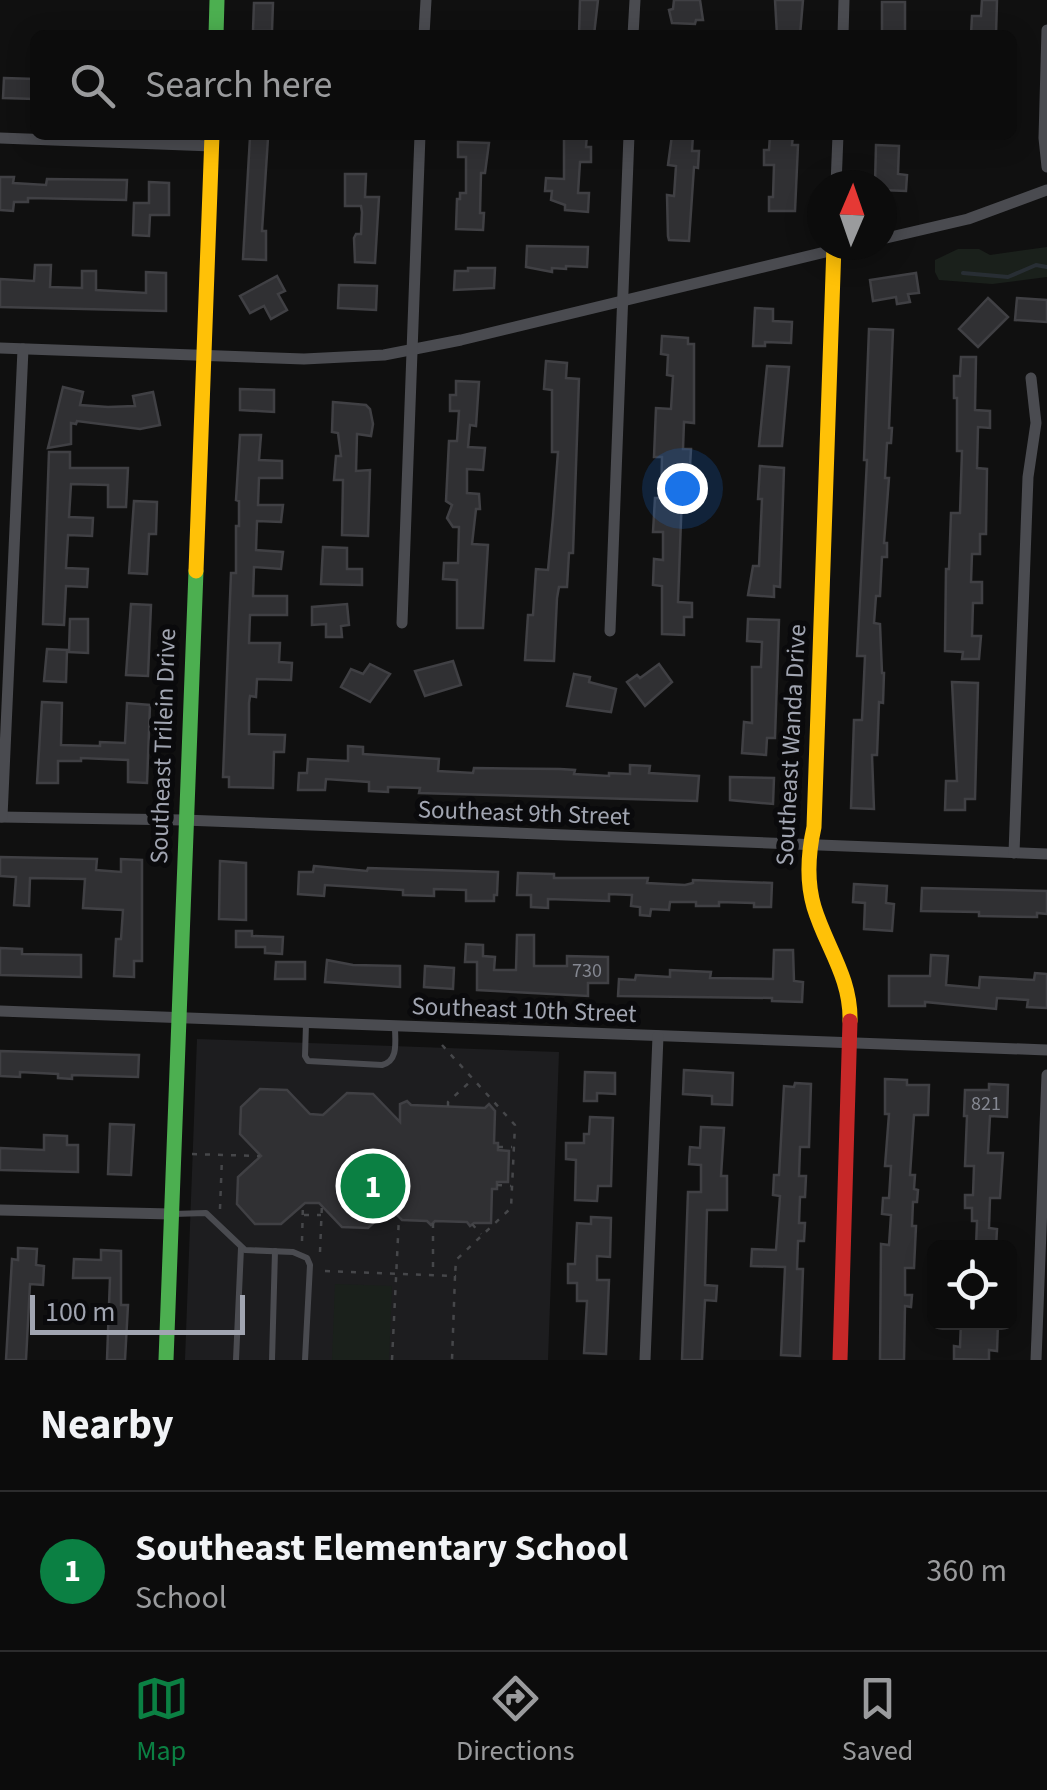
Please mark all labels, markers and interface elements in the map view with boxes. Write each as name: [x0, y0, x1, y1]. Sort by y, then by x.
search box: [30, 30, 1017, 140]
icon: search: [65, 58, 120, 113]
text: Search here: [145, 58, 332, 112]
north arrow: [807, 170, 897, 260]
your location: [657, 463, 708, 514]
street label: Southeast Wanda Drive: [767, 623, 815, 867]
street label: Southeast Trilein Drive: [141, 628, 185, 864]
street label: Southeast 9th Street: [417, 791, 631, 835]
house number: 730: [572, 957, 602, 985]
street label: Southeast 10th Street: [411, 988, 638, 1032]
house number: 821: [971, 1090, 1001, 1118]
pin: 1: [340, 1148, 406, 1224]
map controls: [927, 1240, 1017, 1330]
button: locate: [927, 1240, 1017, 1330]
scale bar: [30, 1290, 245, 1334]
text: 100 m: [45, 1292, 116, 1332]
text: Nearby: [40, 1395, 174, 1455]
text: Southeast Elementary School: [135, 1521, 628, 1575]
text: 1: [64, 1548, 81, 1594]
text: 360 m: [926, 1548, 1007, 1594]
text: School: [135, 1575, 227, 1621]
tab: Map: [134, 1671, 189, 1771]
tab: Directions: [456, 1671, 575, 1771]
tab: Saved: [842, 1671, 913, 1771]

